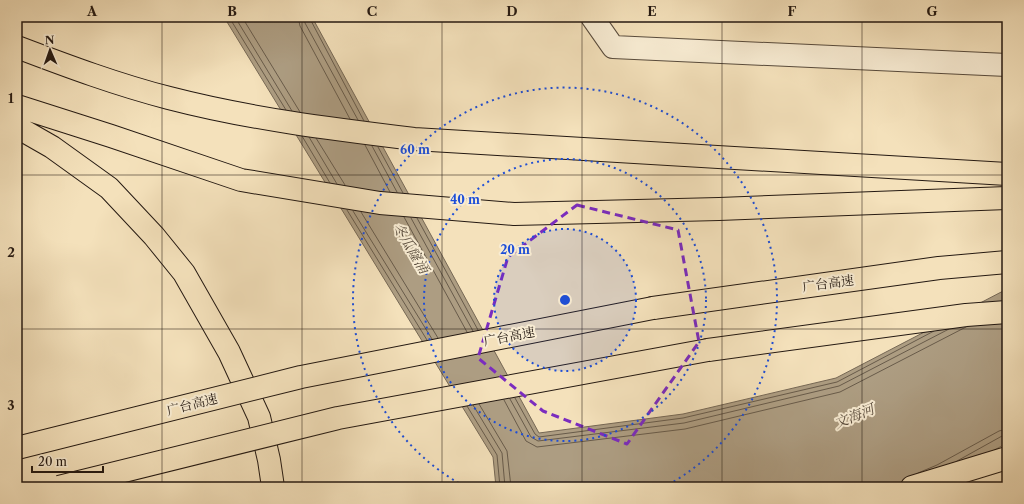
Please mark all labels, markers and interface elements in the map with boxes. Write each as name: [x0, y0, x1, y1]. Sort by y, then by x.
text: A: [86, 3, 98, 19]
text: B: [227, 3, 237, 19]
text: C: [367, 3, 377, 19]
text: D: [506, 3, 518, 19]
text: E: [647, 3, 657, 19]
text: F: [788, 3, 797, 19]
text: G: [926, 3, 938, 19]
north arrow: [30, 30, 70, 70]
text: N: [45, 33, 55, 47]
text: 1: [8, 90, 14, 106]
text: 60 m: [400, 142, 430, 157]
text: 40 m: [450, 192, 480, 207]
water label: 冬瓜窿涌: [389, 219, 434, 278]
text: 20 m: [500, 242, 530, 257]
text: 2: [7, 244, 15, 260]
street label: 广台高速: [801, 271, 855, 295]
centre of rings: [558, 293, 572, 307]
street label: 广台高速: [482, 323, 536, 349]
street label: 广台高速: [165, 390, 219, 418]
text: 3: [7, 397, 15, 413]
water label: 文海河: [831, 399, 880, 432]
scale bar: [32, 448, 103, 474]
text: 20 m: [38, 454, 67, 469]

